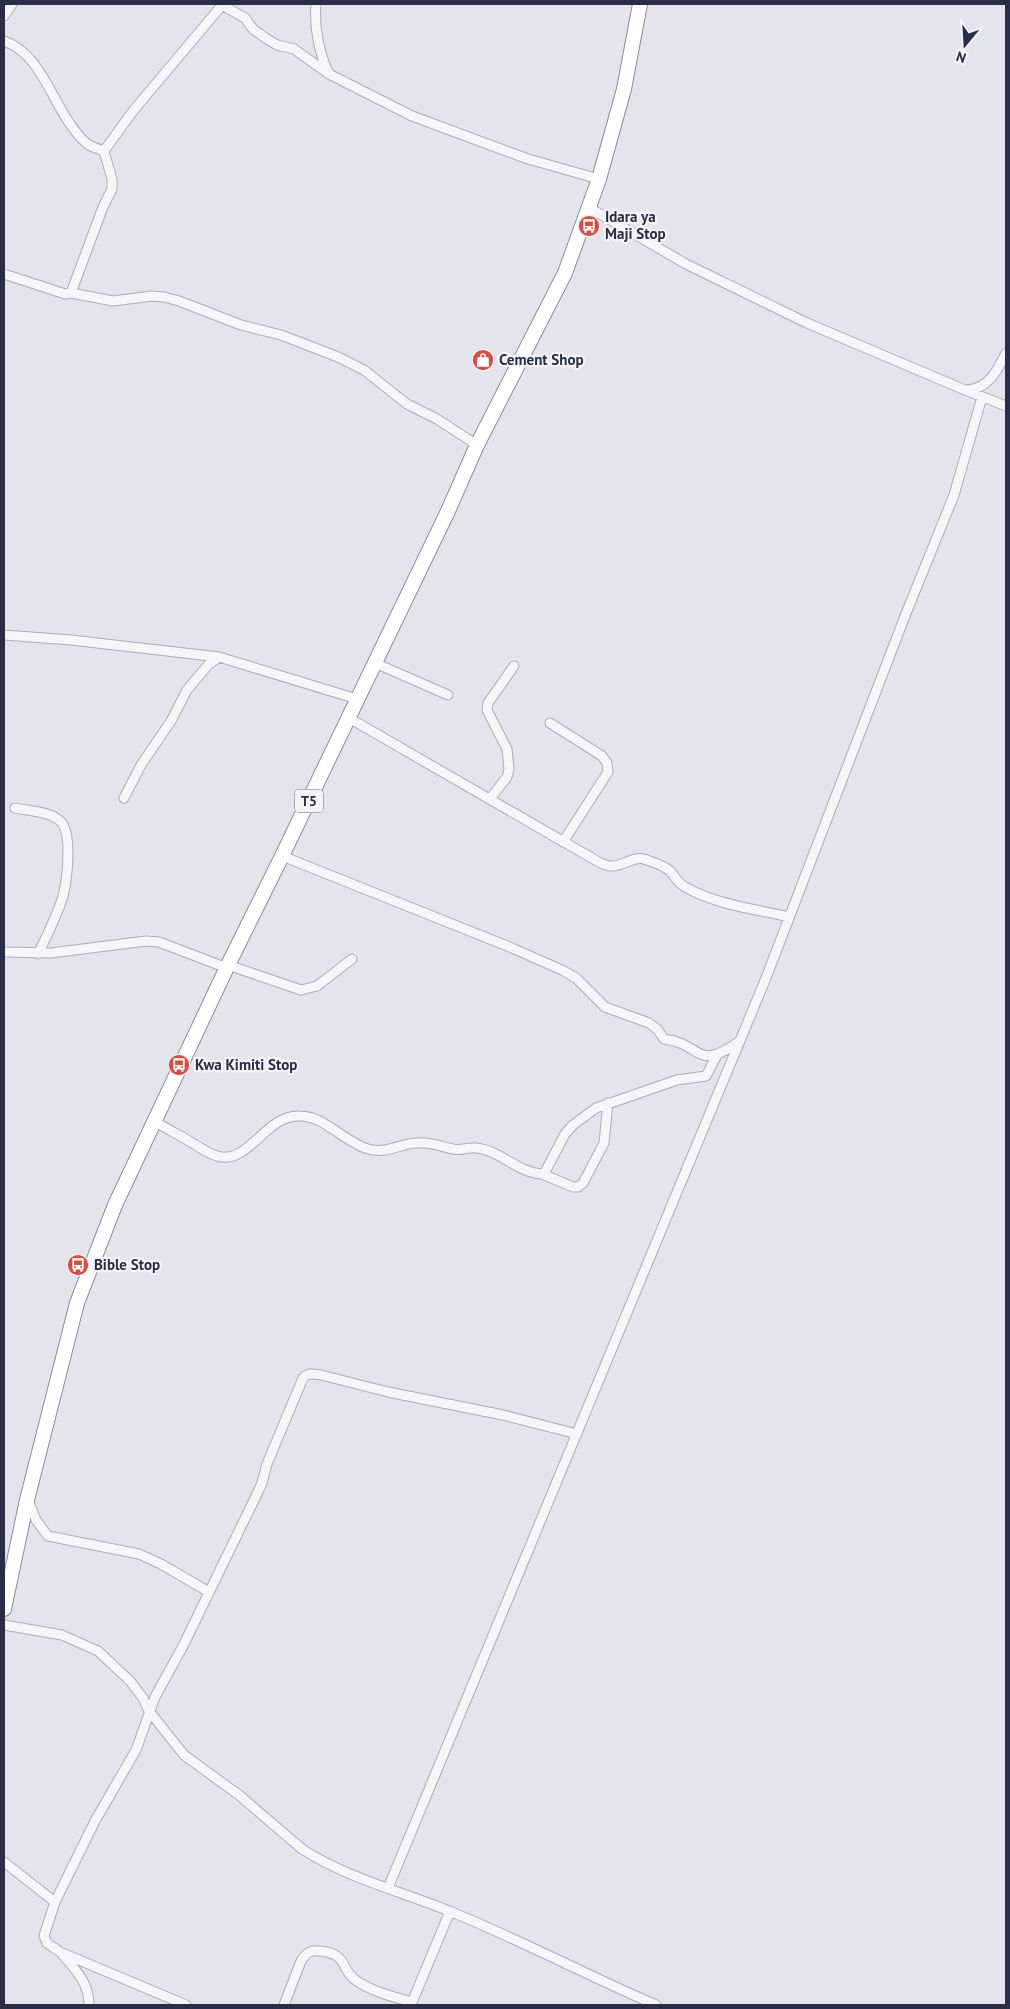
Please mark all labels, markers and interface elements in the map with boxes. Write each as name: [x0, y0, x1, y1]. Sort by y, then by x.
north arrow: [940, 20, 990, 70]
text: N: [954, 47, 968, 67]
place label: Idara ya Maji Stop: [605, 207, 666, 243]
bus stop icon: Idara ya Maji Stop: [577, 214, 601, 238]
shop icon: Cement Shop: [471, 348, 495, 372]
place label: Cement Shop: [499, 350, 584, 369]
road number: T5: [295, 789, 323, 812]
bus stop icon: Kwa Kimiti Stop: [167, 1053, 191, 1077]
place label: Kwa Kimiti Stop: [195, 1055, 297, 1074]
bus stop icon: Bible Stop: [66, 1253, 90, 1277]
place label: Bible Stop: [94, 1255, 160, 1274]

